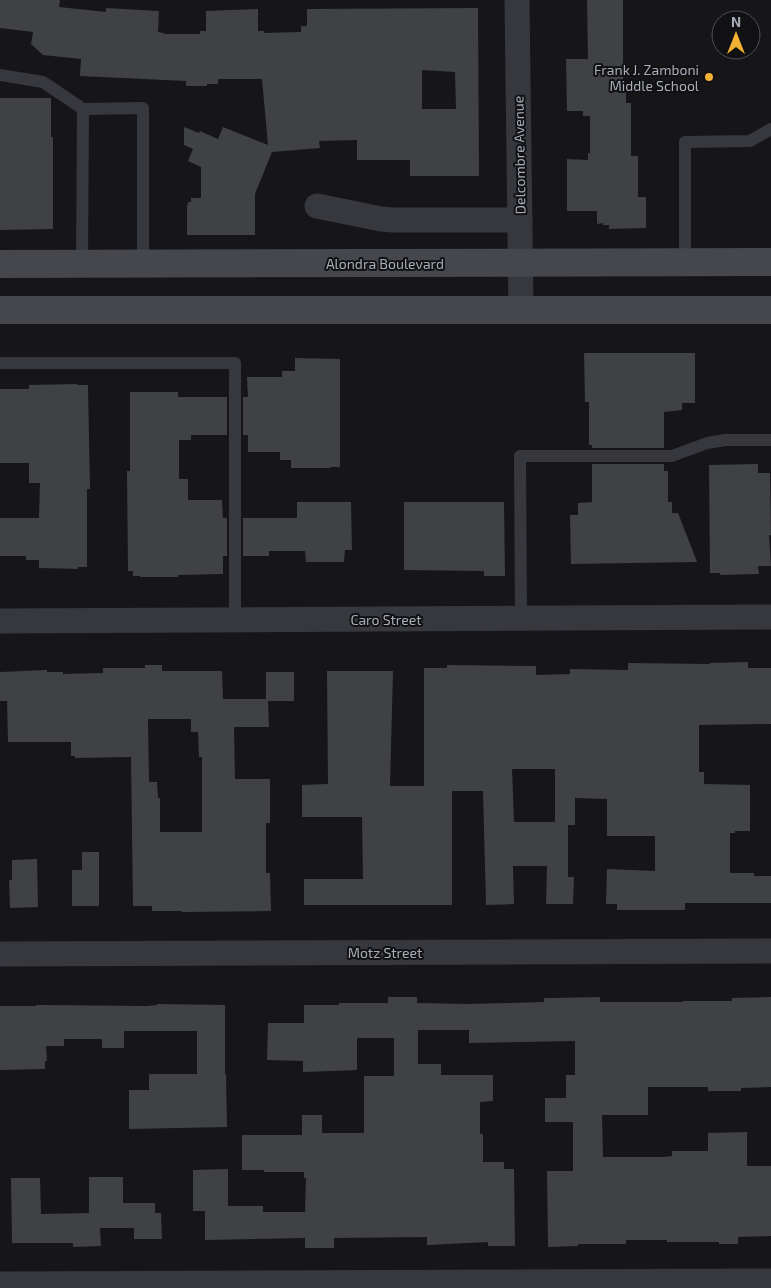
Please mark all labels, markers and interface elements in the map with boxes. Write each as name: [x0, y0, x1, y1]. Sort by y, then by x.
north arrow: [711, 10, 761, 60]
text: N: [731, 13, 741, 30]
place label: Frank J. Zamboni Middle School: [594, 61, 700, 94]
marker: Frank J. Zamboni Middle School: [703, 71, 715, 83]
street label: Delcombre Avenue: [509, 96, 529, 214]
street label: Alondra Boulevard: [326, 255, 444, 272]
street label: Caro Street: [350, 611, 422, 628]
street label: Motz Street: [348, 944, 422, 961]

